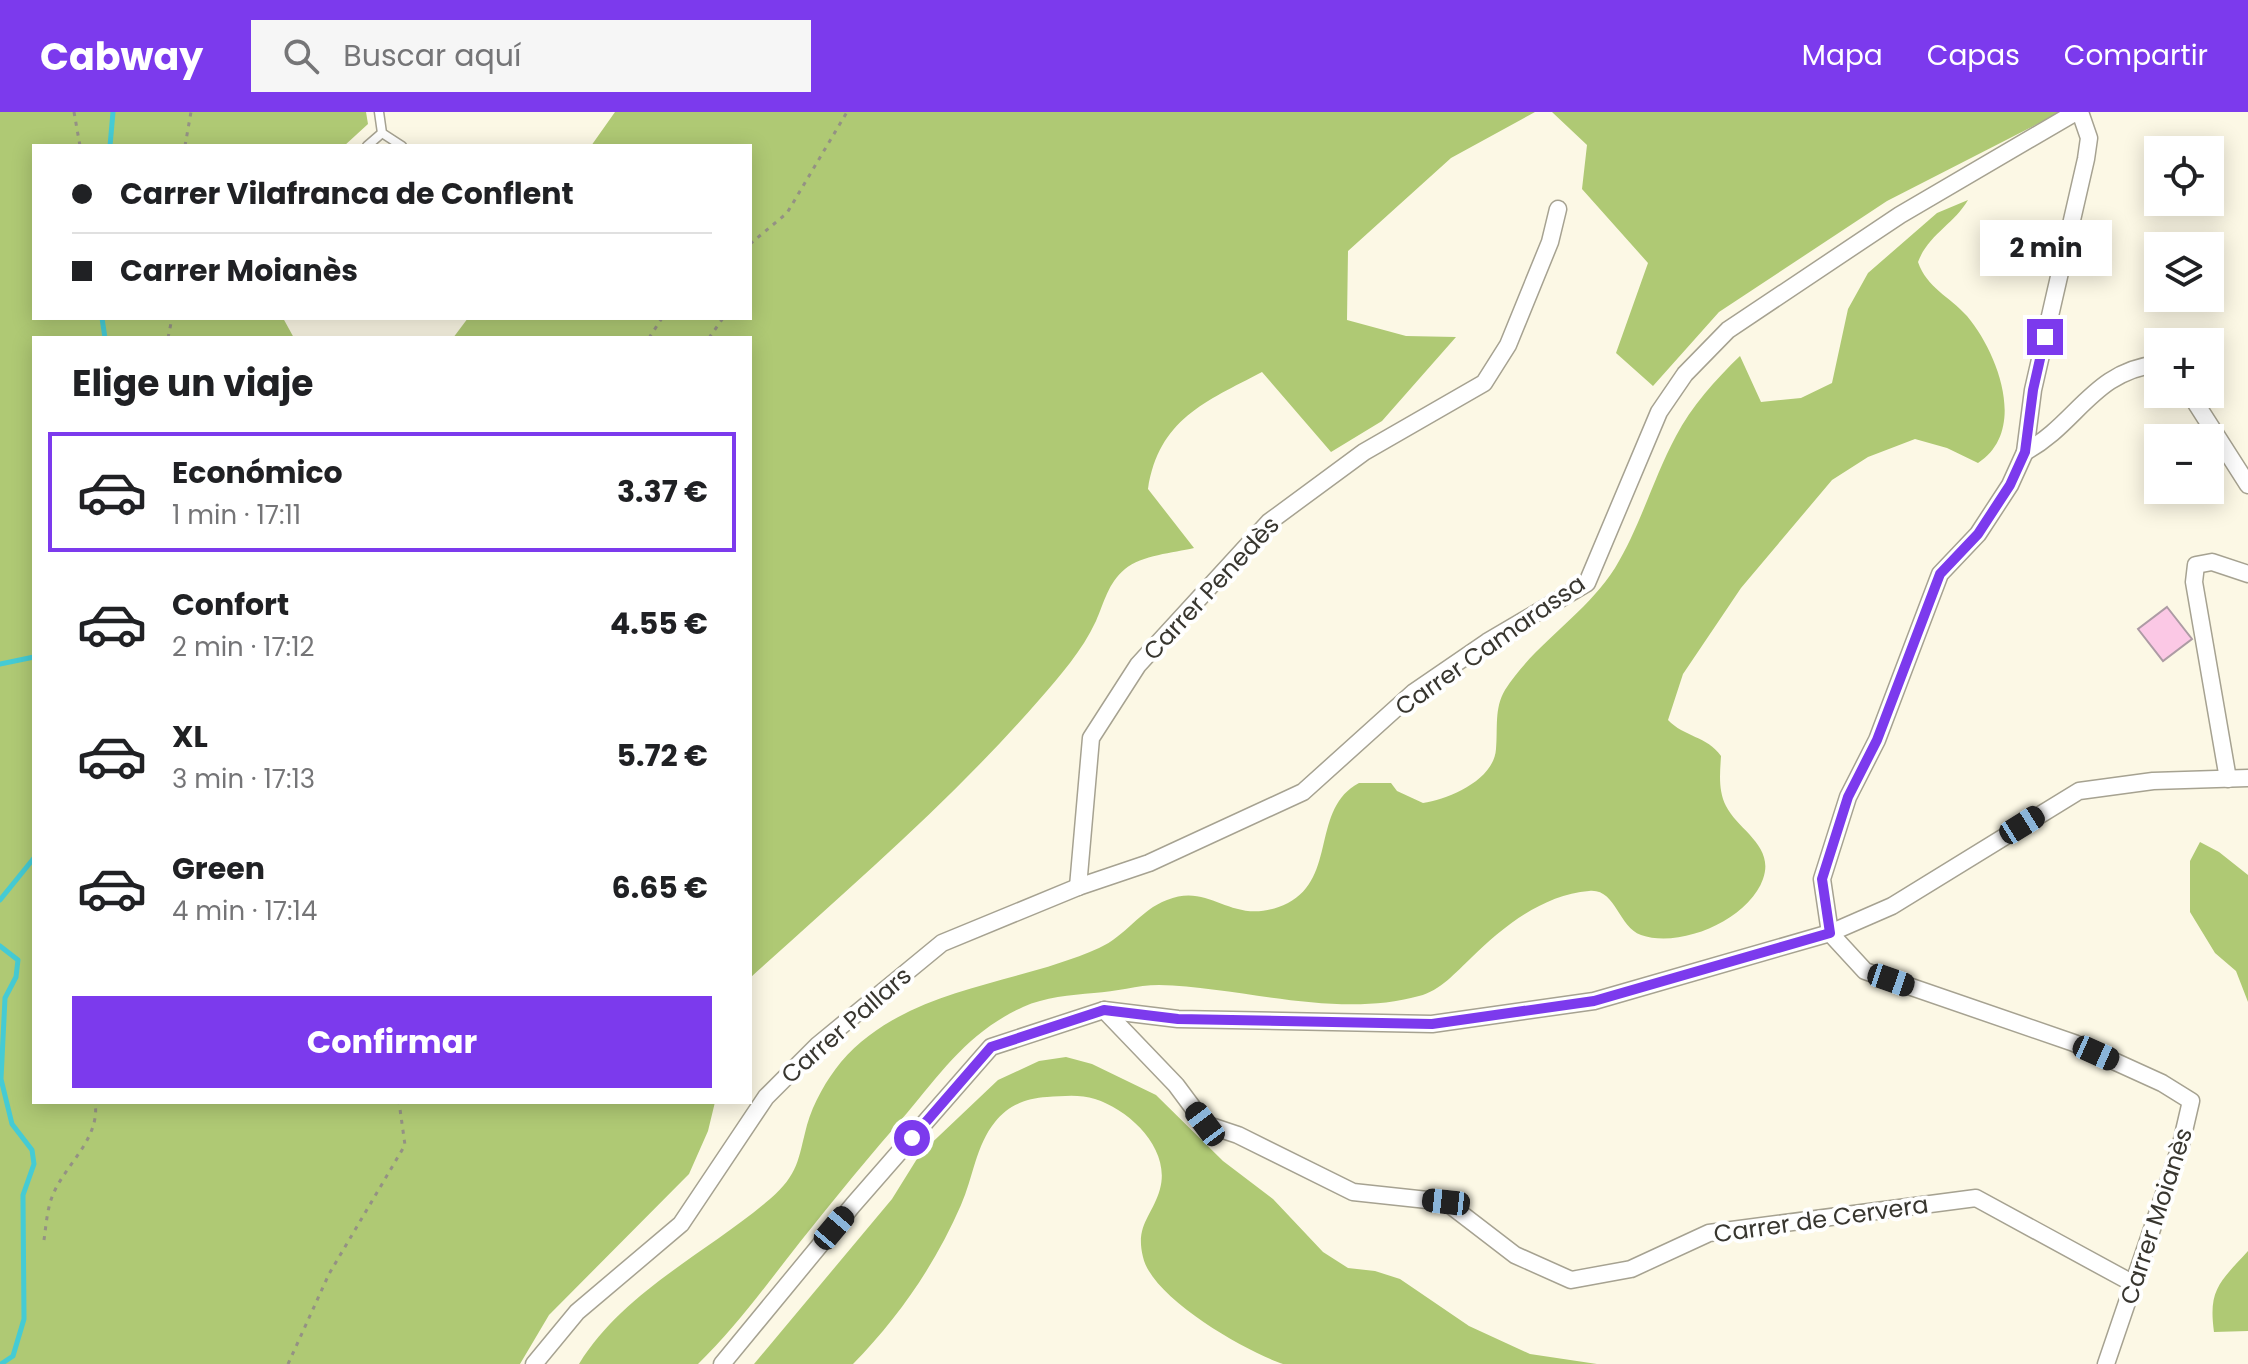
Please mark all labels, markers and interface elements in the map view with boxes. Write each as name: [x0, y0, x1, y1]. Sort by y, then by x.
search box: [251, 20, 811, 92]
text: Cabway: [40, 30, 203, 83]
icon: search: [279, 34, 323, 78]
text: Buscar aquí: [343, 34, 521, 77]
text: Mapa: [1802, 36, 1883, 75]
text: Capas: [1927, 36, 2020, 75]
text: Compartir: [2064, 36, 2208, 75]
map controls: [2144, 136, 2224, 504]
button: locate: [2144, 136, 2224, 216]
text: Carrer Vilafranca de Conflent: [120, 172, 574, 215]
callout: 2 min: [1979, 221, 2111, 277]
text: 2 min: [2009, 230, 2083, 266]
button: layers: [2144, 232, 2224, 312]
text: Carrer Moianès: [120, 249, 358, 292]
route end: [2027, 319, 2063, 355]
button: +: [2144, 328, 2224, 408]
text: Elige un viaje: [72, 358, 314, 409]
button: −: [2144, 424, 2224, 504]
text: Económico: [172, 451, 343, 494]
icon: car: [76, 456, 148, 528]
text: 3.37 €: [617, 470, 708, 513]
text: 1 min · 17:11: [172, 497, 301, 533]
street label: Carrer Penedès: [1136, 509, 1286, 667]
street label: Carrer Camarassa: [1388, 567, 1592, 723]
text: Confort: [172, 583, 289, 626]
icon: car: [76, 588, 148, 660]
text: 4.55 €: [610, 602, 708, 645]
text: 2 min · 17:12: [172, 629, 314, 665]
text: XL: [172, 715, 208, 758]
icon: car: [76, 720, 148, 792]
text: 5.72 €: [617, 734, 708, 777]
text: 3 min · 17:13: [172, 761, 315, 797]
car: [1995, 802, 2049, 848]
text: Green: [172, 847, 265, 890]
icon: car: [76, 852, 148, 924]
text: 6.65 €: [612, 866, 708, 909]
text: 4 min · 17:14: [172, 893, 317, 929]
street label: Carrer Pallars: [774, 959, 918, 1091]
car: [1864, 961, 1918, 999]
button: Confirmar: [72, 996, 712, 1088]
car: [2069, 1032, 2123, 1074]
car: [1181, 1098, 1229, 1150]
route start: [894, 1120, 930, 1156]
street label: Carrer Moianès: [2112, 1123, 2200, 1309]
car: [1421, 1188, 1471, 1216]
street label: Carrer de Cervera: [1712, 1188, 1930, 1250]
car: [809, 1202, 859, 1254]

